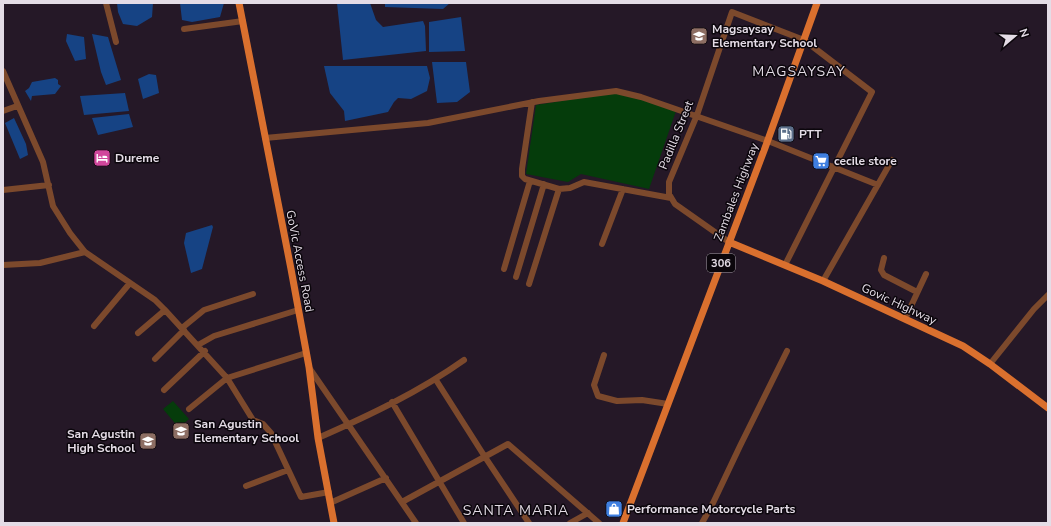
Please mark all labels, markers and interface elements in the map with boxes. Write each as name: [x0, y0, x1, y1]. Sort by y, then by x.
north arrow: [995, 16, 1035, 56]
place label: Magsaysay Elementary School: [712, 21, 817, 51]
school or university icon: Magsaysay Elementary School: [689, 26, 709, 46]
text: N: [1016, 27, 1032, 39]
district label: MAGSAYSAY: [752, 62, 846, 81]
street label: Padilla Street: [655, 98, 697, 172]
fuel station icon: PTT: [776, 124, 796, 144]
place label: PTT: [799, 126, 822, 142]
street label: Zambales Highway: [710, 140, 762, 243]
hotel icon: Dureme: [92, 148, 112, 168]
place label: Dureme: [115, 150, 160, 166]
supermarket icon: cecile store: [811, 151, 831, 171]
place label: cecile store: [834, 153, 897, 169]
street label: GoVic Access Road: [282, 209, 318, 313]
road number: 306: [707, 254, 735, 272]
street label: Govic Highway: [859, 280, 940, 329]
place label: San Agustin Elementary School: [194, 416, 299, 446]
school or university icon: San Agustin Elementary School: [171, 421, 191, 441]
place label: San Agustin High School: [67, 426, 135, 456]
school or university icon: San Agustin High School: [138, 431, 158, 451]
shop icon: Performance Motorcycle Parts: [604, 499, 624, 519]
district label: SANTA MARIA: [463, 501, 569, 520]
place label: Performance Motorcycle Parts: [627, 501, 796, 517]

